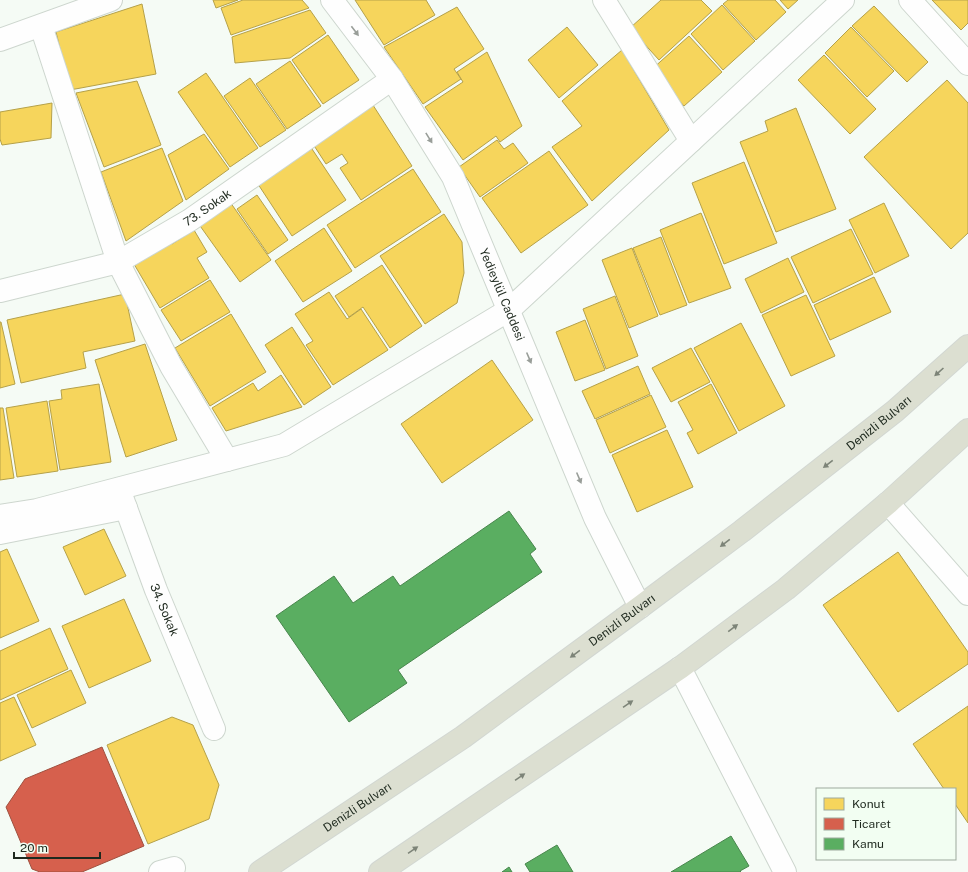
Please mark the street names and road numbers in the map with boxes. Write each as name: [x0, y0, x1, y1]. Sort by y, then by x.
street label: 73. Sokak: [181, 186, 234, 229]
street label: Yedieylül Caddesi: [477, 246, 527, 343]
street label: Denizli Bulvarı: [844, 393, 914, 453]
street label: 34. Sokak: [147, 582, 181, 638]
street label: Denizli Bulvarı: [586, 591, 658, 649]
street label: Denizli Bulvarı: [321, 780, 394, 835]

